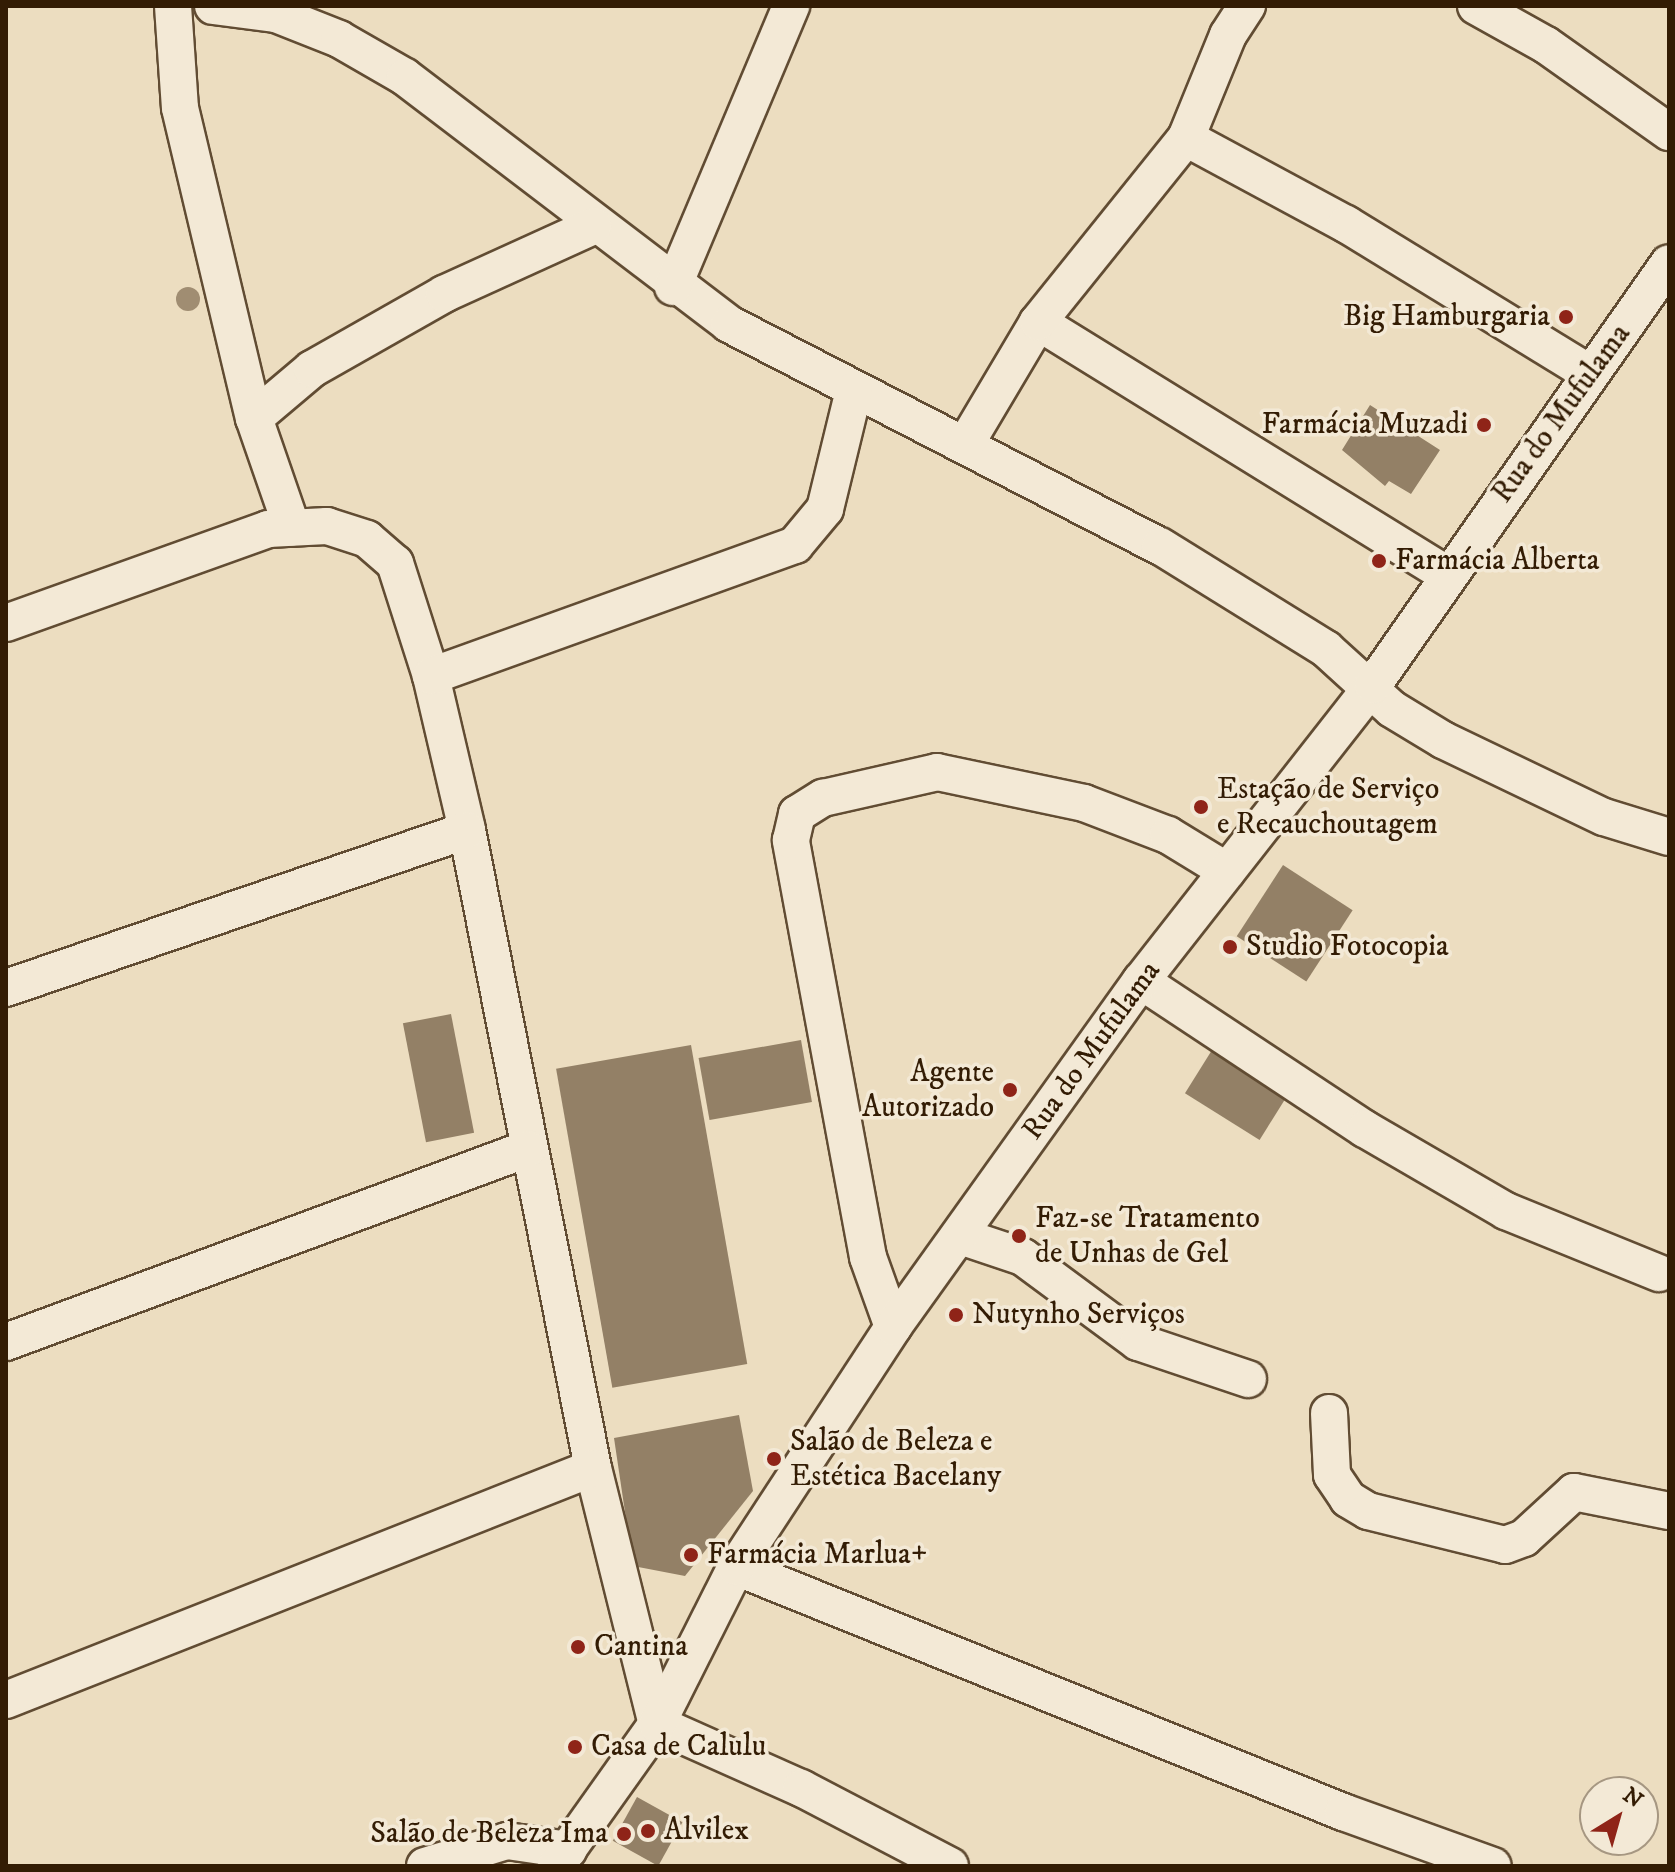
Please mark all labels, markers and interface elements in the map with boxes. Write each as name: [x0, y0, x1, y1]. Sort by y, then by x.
place label: Big Hamburgaria: [1343, 299, 1550, 335]
marker: Big Hamburgaria: [1557, 308, 1575, 326]
street label: Rua do Mufulama: [1485, 318, 1639, 510]
place label: Farmácia Muzadi: [1262, 407, 1468, 443]
marker: Farmácia Muzadi: [1475, 416, 1493, 434]
place label: Farmácia Alberta: [1395, 543, 1600, 579]
marker: Farmácia Alberta: [1370, 552, 1388, 570]
place label: Estação de Serviço e Recauchoutagem: [1217, 772, 1439, 842]
marker: Estação de Serviço e Recauchoutagem: [1192, 798, 1210, 816]
place label: Studio Fotocopia: [1246, 929, 1449, 965]
marker: Studio Fotocopia: [1221, 938, 1239, 956]
street label: Rua do Mufulama: [1015, 955, 1169, 1147]
place label: Agente Autorizado: [862, 1055, 994, 1126]
marker: Agente Autorizado: [1001, 1081, 1019, 1099]
place label: Faz-se Tratamento de Unhas de Gel: [1035, 1201, 1260, 1272]
marker: Faz-se Tratamento de Unhas de Gel: [1010, 1227, 1028, 1245]
place label: Nutynho Serviços: [972, 1297, 1185, 1333]
marker: Nutynho Serviços: [947, 1306, 965, 1324]
place label: Salão de Beleza e Estética Bacelany: [790, 1424, 1001, 1494]
marker: Salão de Beleza e Estética Bacelany: [765, 1450, 783, 1468]
place label: Farmácia Marlua+: [707, 1537, 928, 1573]
marker: Farmácia Marlua+: [682, 1546, 700, 1564]
place label: Cantina: [594, 1629, 688, 1665]
marker: Cantina: [569, 1638, 587, 1656]
place label: Casa de Calulu: [591, 1729, 766, 1765]
marker: Casa de Calulu: [566, 1738, 584, 1756]
north arrow: [1579, 1776, 1659, 1856]
text: N: [1617, 1782, 1648, 1814]
place label: Alvilex: [664, 1813, 749, 1849]
place label: Salão de Beleza Ima: [370, 1816, 608, 1852]
marker: Alvilex: [639, 1822, 657, 1840]
marker: Salão de Beleza Ima: [615, 1825, 633, 1843]

